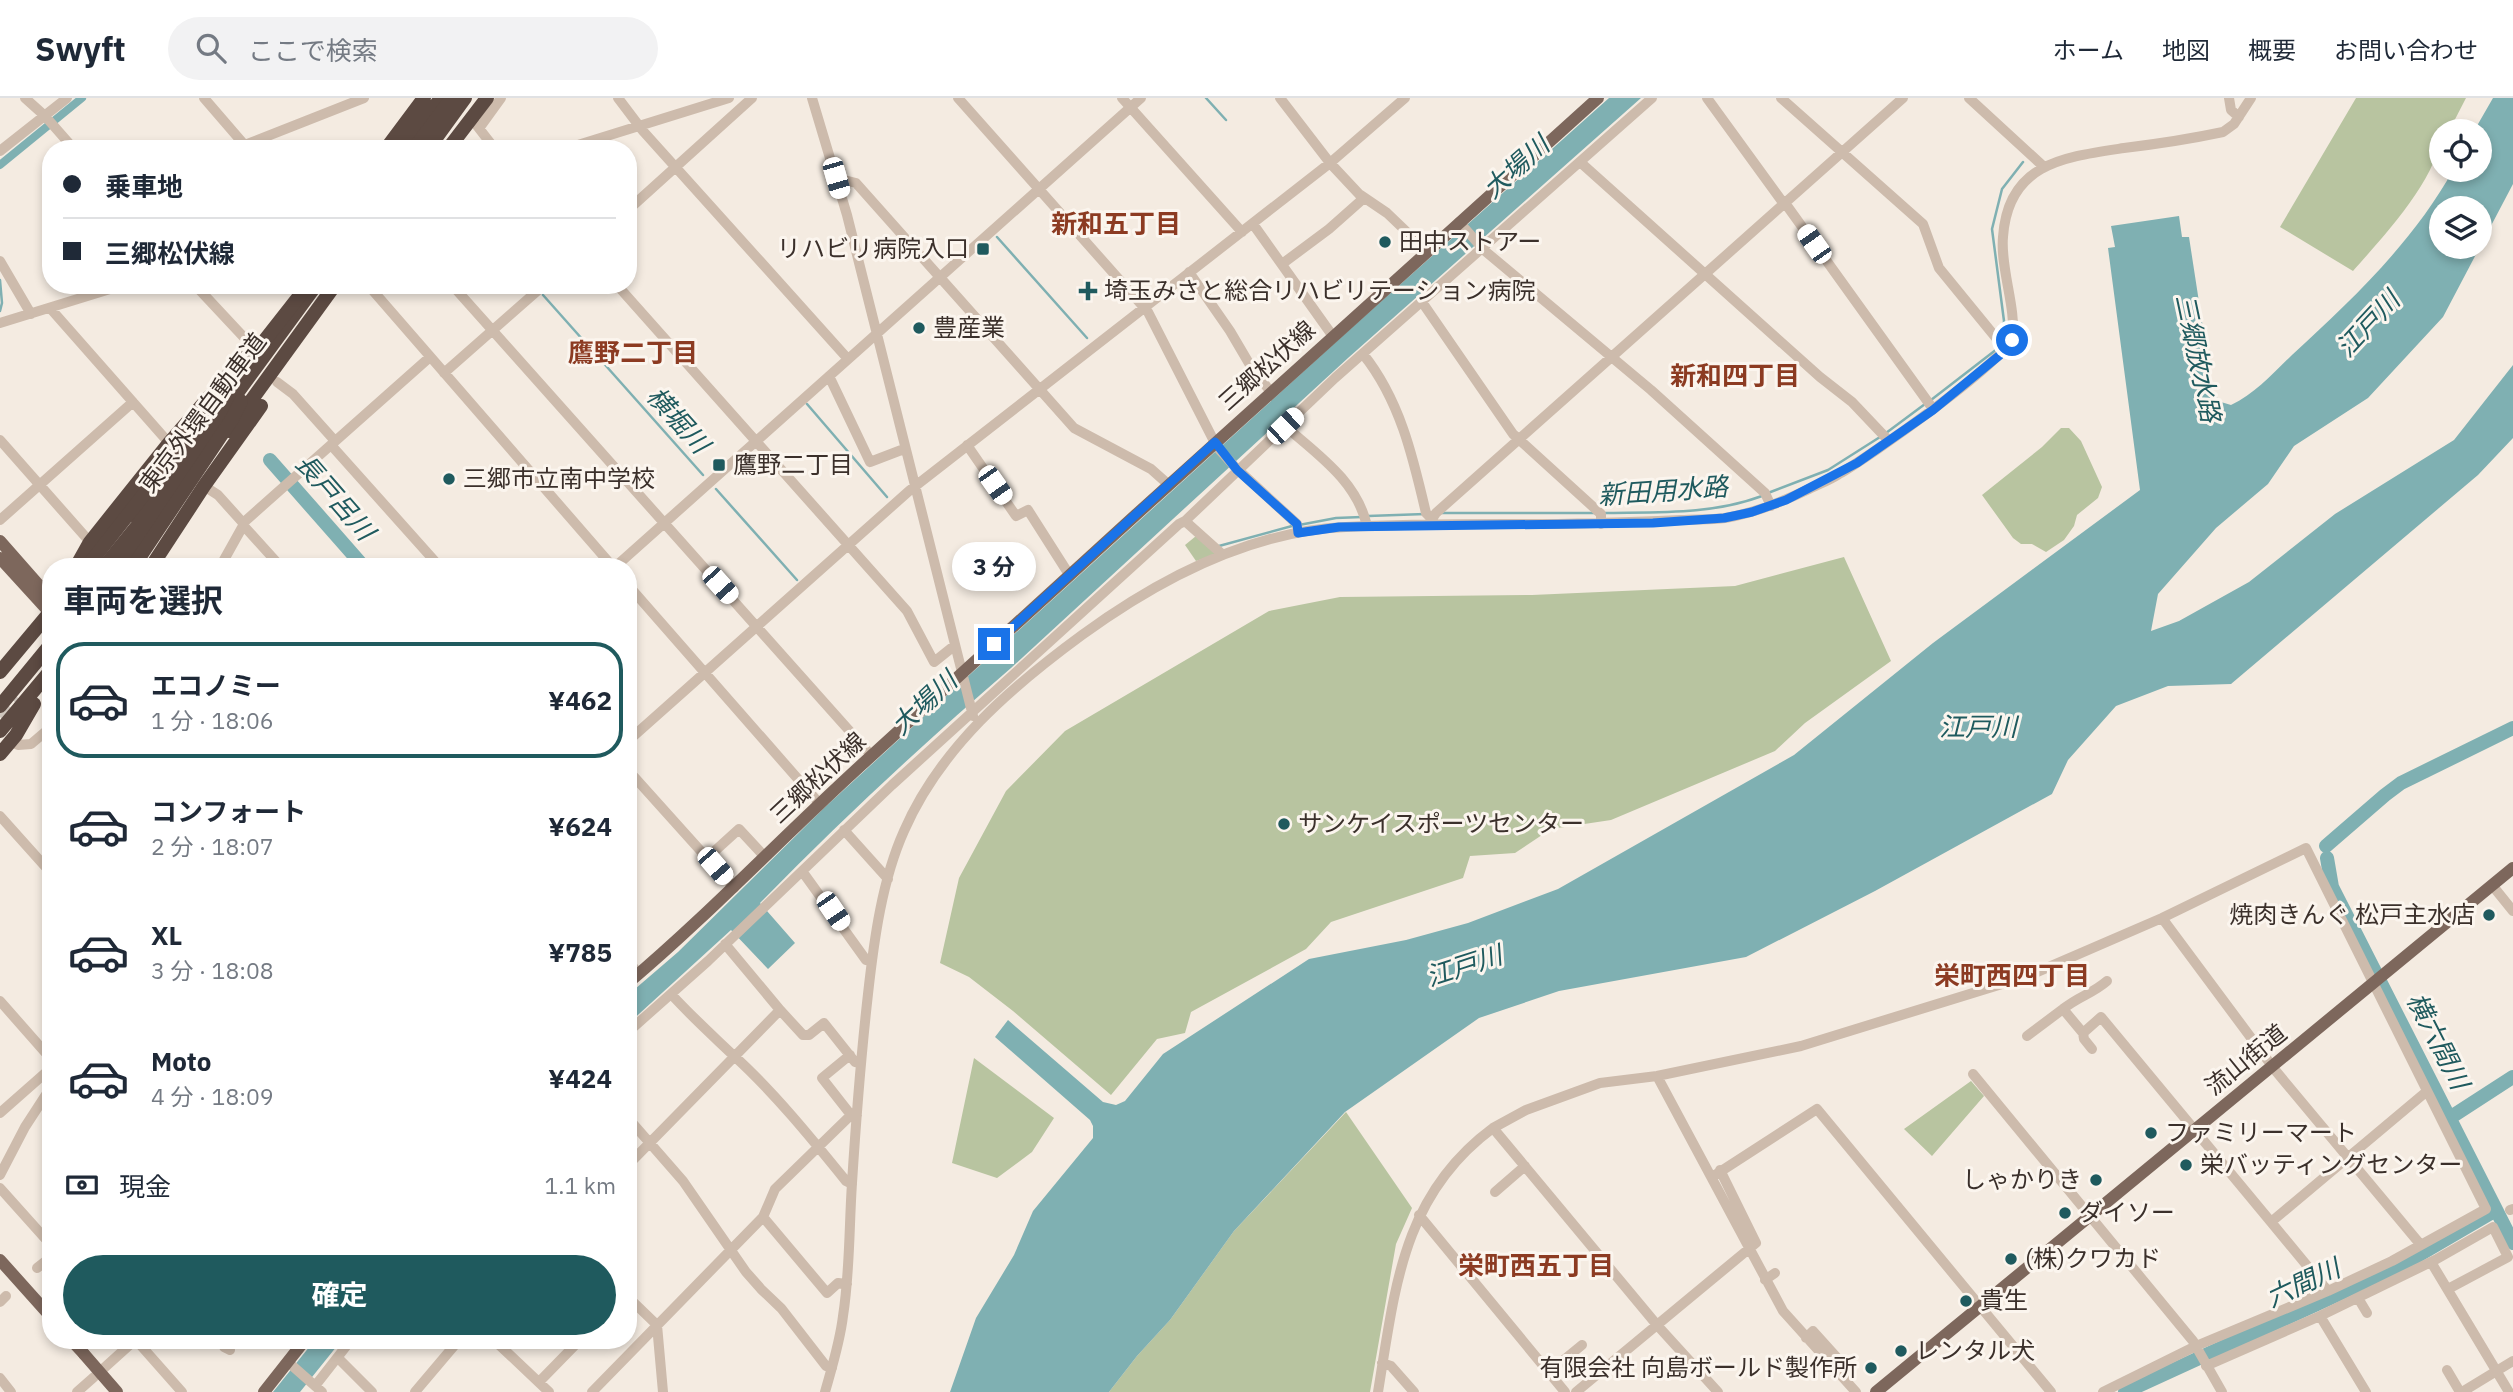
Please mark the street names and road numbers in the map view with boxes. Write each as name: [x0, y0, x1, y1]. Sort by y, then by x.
street label: 三郷松伏線: [1211, 313, 1322, 417]
street label: 東京外環自動車道: [132, 326, 273, 499]
street label: 三郷松伏線: [763, 725, 872, 830]
street label: 流山街道: [2198, 1017, 2293, 1102]

